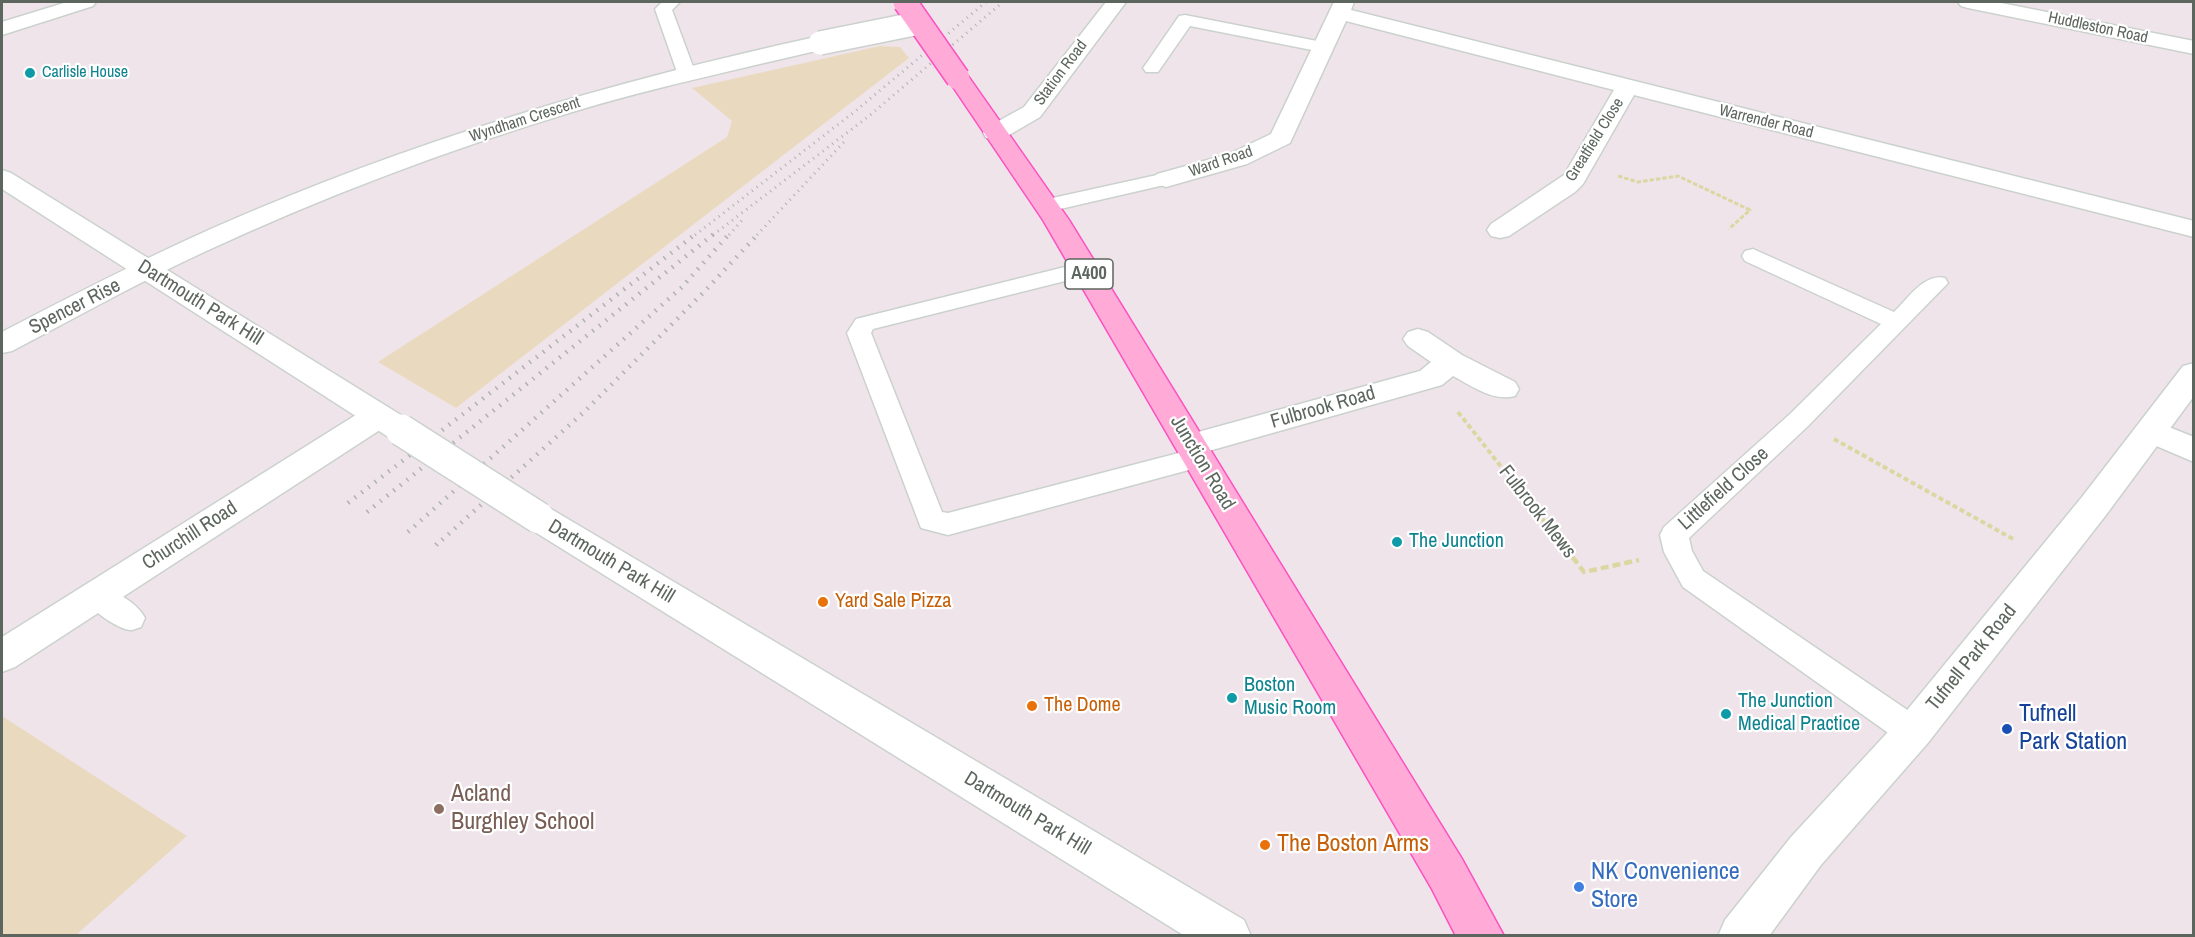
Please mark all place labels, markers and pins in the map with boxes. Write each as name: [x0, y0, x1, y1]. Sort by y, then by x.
place label: Carlisle House: [42, 63, 128, 83]
marker: Carlisle House: [23, 66, 37, 80]
place label: The Junction: [1409, 530, 1504, 554]
marker: The Junction: [1390, 535, 1404, 549]
place label: Yard Sale Pizza: [835, 590, 951, 614]
marker: Yard Sale Pizza: [816, 595, 830, 609]
place label: Boston Music Room: [1244, 674, 1336, 721]
place label: The Junction Medical Practice: [1738, 690, 1860, 737]
marker: Boston Music Room: [1225, 691, 1239, 705]
place label: The Dome: [1044, 694, 1121, 718]
marker: The Dome: [1025, 699, 1039, 713]
place label: Tufnell Park Station: [2019, 701, 2127, 757]
marker: The Junction Medical Practice: [1719, 707, 1733, 721]
marker: Tufnell Park Station: [2000, 722, 2014, 736]
place label: Acland Burghley School: [451, 781, 594, 837]
marker: Acland Burghley School: [432, 802, 446, 816]
place label: The Boston Arms: [1277, 831, 1429, 859]
marker: The Boston Arms: [1258, 838, 1272, 852]
place label: NK Convenience Store: [1591, 859, 1740, 915]
marker: NK Convenience Store: [1572, 880, 1586, 894]

